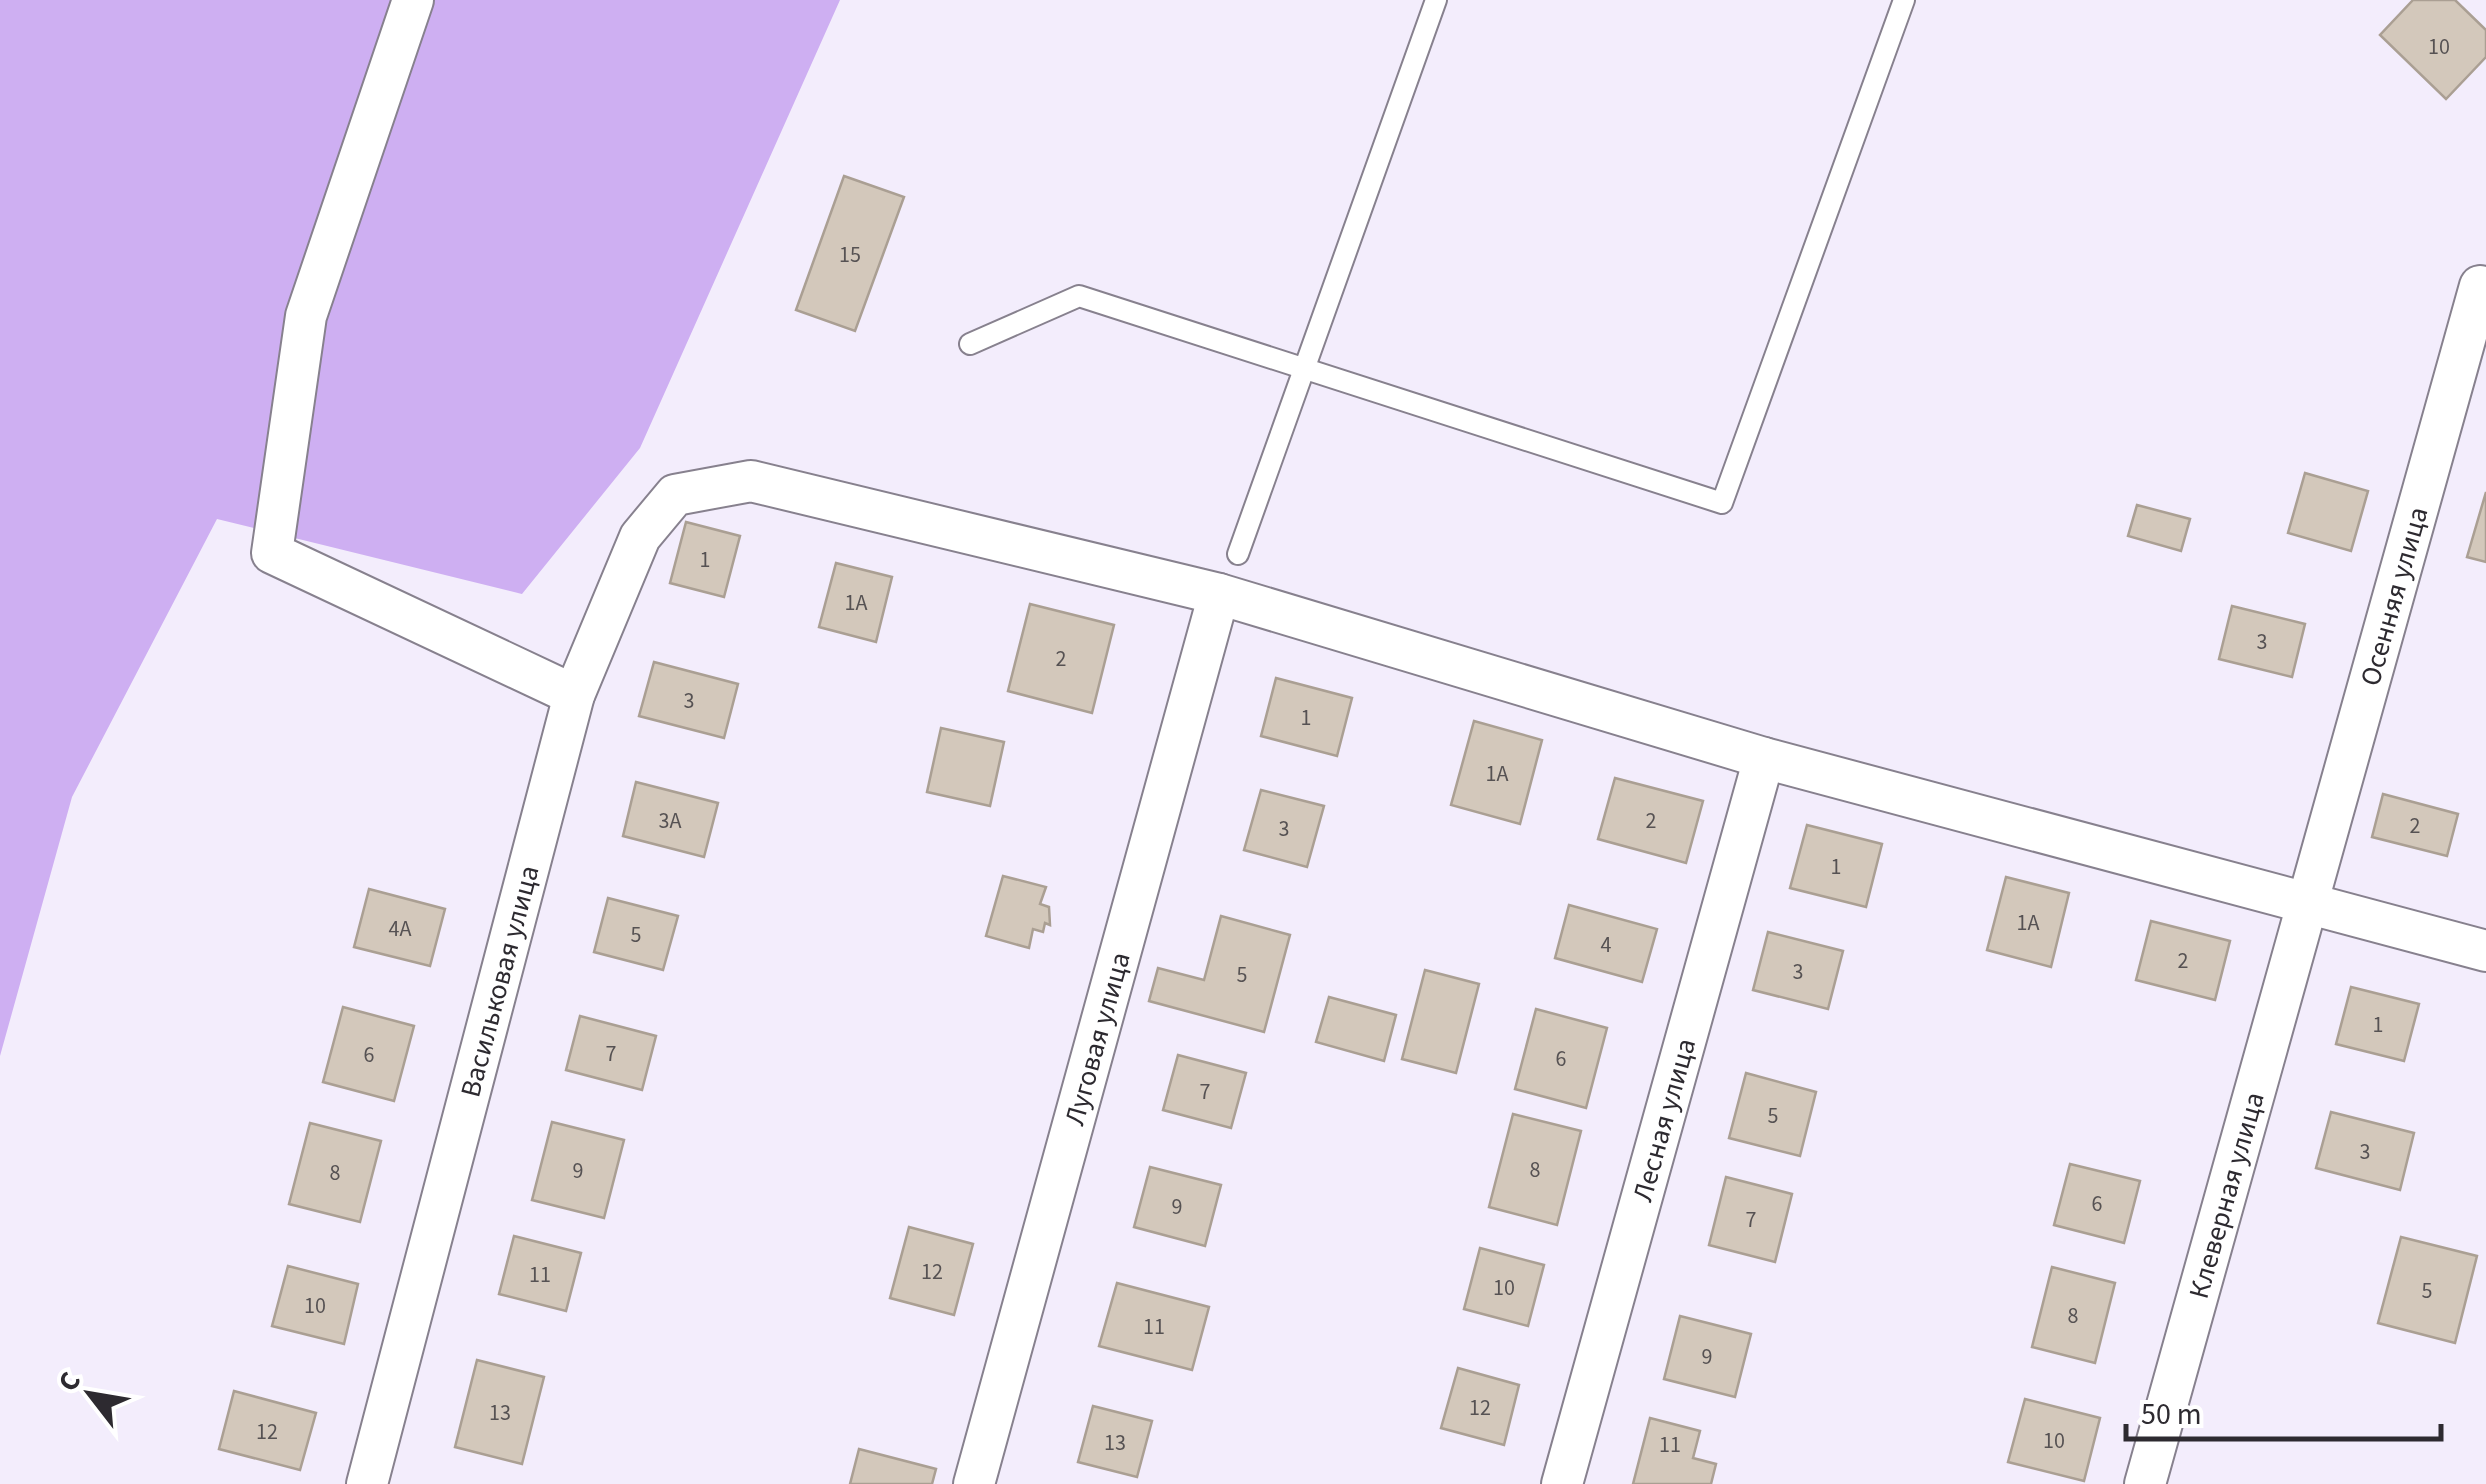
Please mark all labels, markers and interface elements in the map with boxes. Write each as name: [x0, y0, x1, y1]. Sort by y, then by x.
house number: 10: [2428, 31, 2450, 63]
house number: 15: [839, 239, 861, 271]
street label: Осенняя улица: [2350, 502, 2438, 690]
house number: 1: [700, 544, 710, 576]
house number: 1А: [845, 587, 867, 619]
house number: 3: [2257, 626, 2267, 658]
house number: 2: [1056, 643, 1066, 675]
house number: 3: [684, 685, 694, 717]
house number: 1: [1301, 702, 1311, 734]
house number: 1А: [1486, 758, 1508, 790]
house number: 3А: [659, 805, 681, 837]
house number: 2: [1646, 805, 1656, 837]
house number: 2: [2410, 810, 2420, 842]
house number: 3: [1279, 813, 1289, 845]
house number: 1: [1831, 851, 1841, 883]
street label: Васильковая улица: [450, 861, 549, 1102]
house number: 1А: [2017, 907, 2039, 939]
house number: 4А: [389, 913, 411, 945]
house number: 5: [631, 919, 641, 951]
house number: 4: [1601, 929, 1612, 961]
house number: 2: [2178, 945, 2188, 977]
street label: Луговая улица: [1055, 948, 1140, 1130]
house number: 3: [1793, 956, 1803, 988]
house number: 5: [1237, 959, 1247, 991]
house number: 1: [2373, 1009, 2383, 1041]
street label: Лесная улица: [1623, 1034, 1706, 1206]
house number: 7: [606, 1038, 617, 1070]
house number: 6: [364, 1039, 375, 1071]
house number: 6: [1556, 1043, 1567, 1075]
house number: 7: [1200, 1076, 1211, 1108]
street label: Клеверная улица: [2179, 1088, 2275, 1303]
house number: 5: [1768, 1100, 1778, 1132]
house number: 3: [2360, 1136, 2370, 1168]
house number: 8: [1530, 1154, 1541, 1186]
house number: 9: [573, 1155, 583, 1187]
house number: 8: [330, 1157, 341, 1189]
house number: 6: [2092, 1188, 2103, 1220]
house number: 9: [1172, 1191, 1182, 1223]
house number: 7: [1746, 1204, 1757, 1236]
house number: 12: [921, 1256, 943, 1288]
house number: 11: [529, 1259, 551, 1291]
house number: 10: [1493, 1272, 1515, 1304]
house number: 5: [2422, 1275, 2432, 1307]
house number: 10: [304, 1290, 326, 1322]
house number: 8: [2068, 1300, 2079, 1332]
house number: 11: [1143, 1311, 1165, 1343]
house number: 9: [1702, 1341, 1712, 1373]
north arrow: [40, 1344, 140, 1444]
text: С: [48, 1364, 91, 1399]
scale bar: [2126, 1379, 2441, 1441]
house number: 12: [1469, 1392, 1491, 1424]
text: 50 m: [2141, 1393, 2202, 1436]
house number: 13: [489, 1397, 511, 1429]
house number: 12: [256, 1416, 278, 1448]
house number: 10: [2043, 1425, 2065, 1457]
house number: 13: [1104, 1427, 1126, 1459]
house number: 11: [1659, 1429, 1681, 1461]

